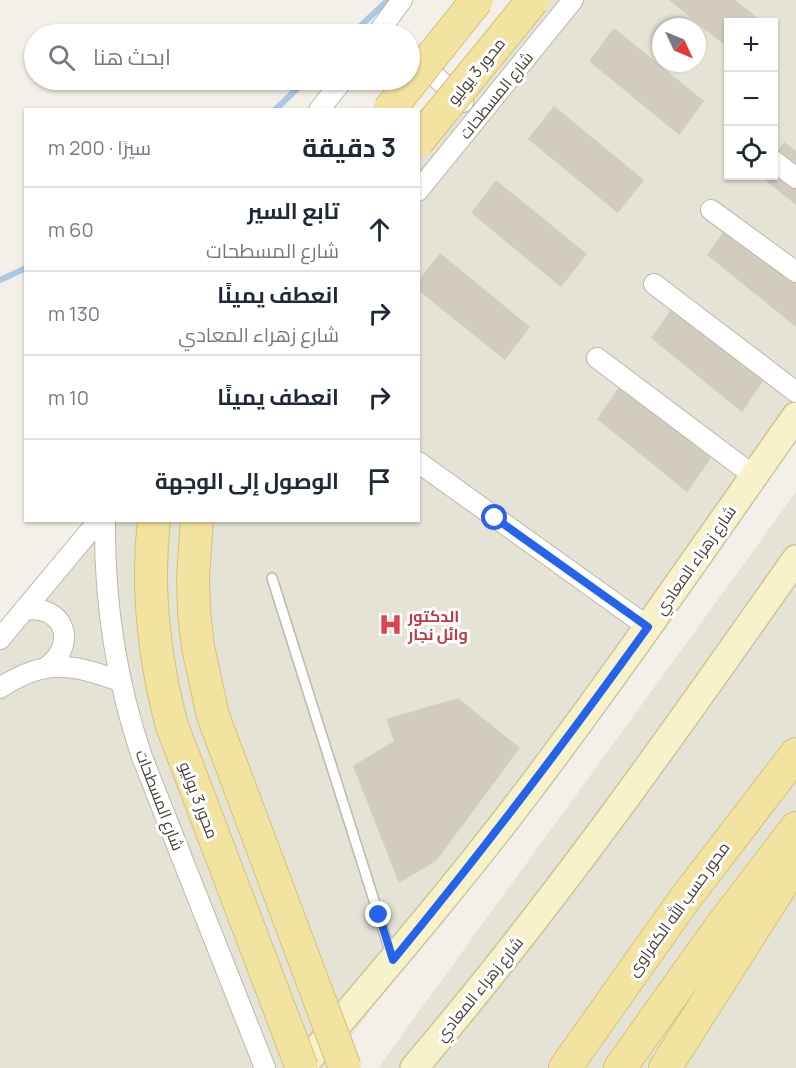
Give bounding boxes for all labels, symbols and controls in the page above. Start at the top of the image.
north arrow [652,18,706,72]
map controls [724,18,778,180]
button: + [724,18,778,72]
search box [24,24,420,90]
street label: محور 3 يوليو [442,33,510,109]
icon: search [45,41,78,74]
text: ابحث هنا [93,42,171,72]
street label: شارع المسطحات [454,47,539,144]
button: − [724,72,778,126]
button: locate [724,126,778,180]
text: 3 دقيقة [302,129,396,165]
text: سيرًا · 200 m [48,134,151,161]
text: تابع السير [247,196,339,226]
icon: ahead [363,213,396,246]
text: 60 m [48,216,94,243]
text: شارع المسطحات [206,237,339,264]
text: انعطف يمينًا [217,280,339,310]
icon: right [363,297,396,330]
text: 130 m [48,300,100,327]
text: شارع زهراء المعادي [178,321,339,348]
icon: right [363,381,396,414]
text: انعطف يمينًا [217,382,339,412]
text: 10 m [48,384,89,411]
icon: arrive [363,465,396,498]
text: الوصول إلى الوجهة [155,466,339,496]
street label: شارع زهراء المعادي [649,501,743,621]
route start [481,504,507,530]
place label: الدكتور وائل نجار [407,605,468,645]
hospital icon: الدكتور وائل نجار [377,612,403,638]
street label: شارع المسطحات [130,746,189,854]
street label: محور 3 يوليو [174,758,224,842]
street label: محور حسب الله الكفراوى [622,837,734,981]
route end [365,901,391,927]
street label: شارع زهراء المعادي [430,932,530,1048]

